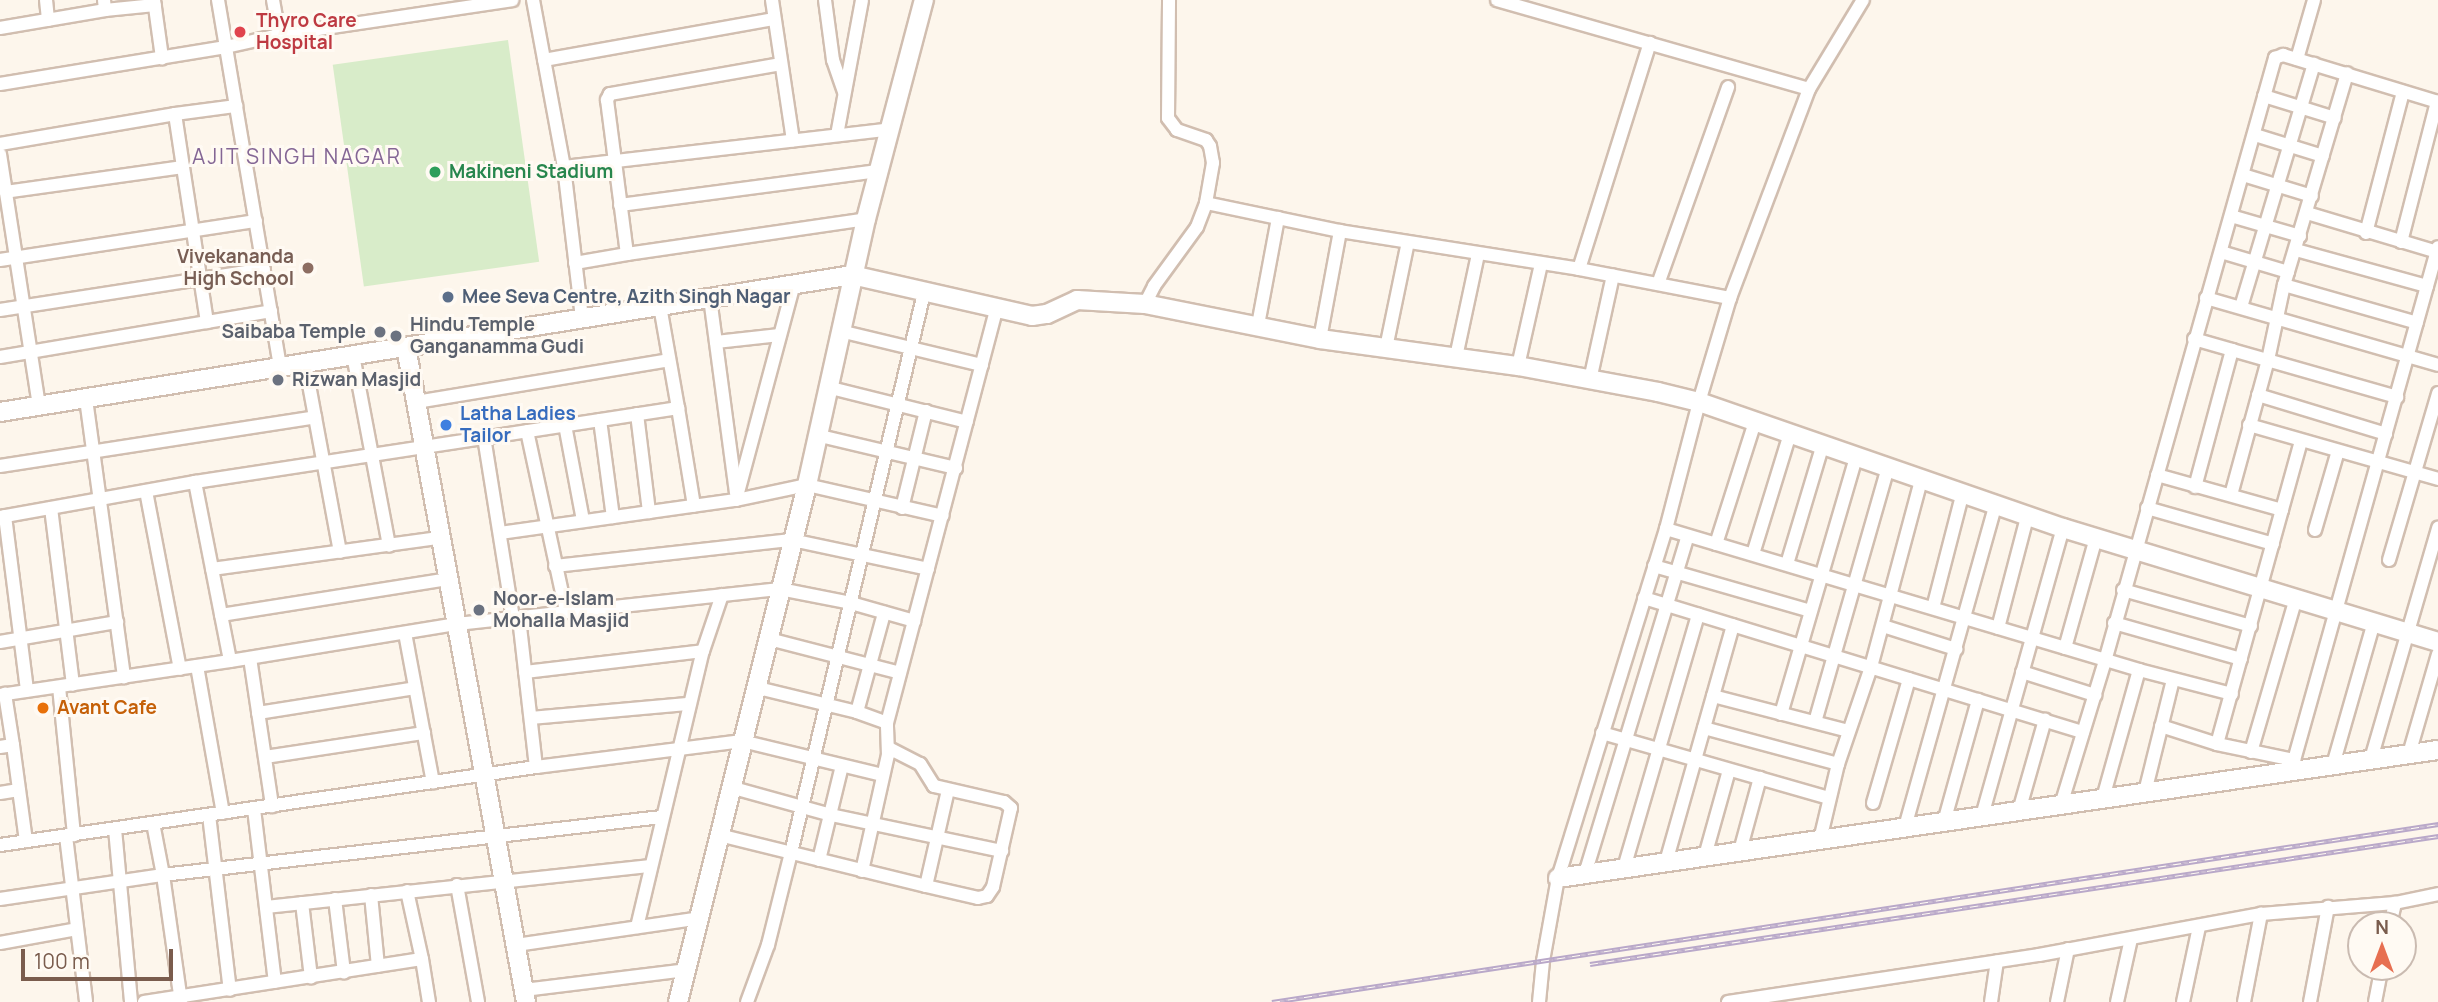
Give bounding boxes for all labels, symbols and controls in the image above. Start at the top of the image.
place label: Thyro Care Hospital [256,10,357,54]
marker: Thyro Care Hospital [230,22,250,42]
district label: AJIT SINGH NAGAR [194,143,400,169]
place label: Makineni Stadium [449,161,613,183]
marker: Makineni Stadium [427,164,443,180]
place label: Vivekananda High School [177,246,294,290]
marker: Vivekananda High School [300,260,316,276]
place label: Mee Seva Centre, Azith Singh Nagar [462,286,790,308]
marker: Mee Seva Centre, Azith Singh Nagar [440,289,456,305]
place label: Hindu Temple Ganganamma Gudi [410,314,584,358]
place label: Saibaba Temple [221,321,366,343]
marker: Saibaba Temple [372,324,388,340]
marker: Hindu Temple Ganganamma Gudi [388,328,404,344]
place label: Rizwan Masjid [292,369,421,391]
marker: Rizwan Masjid [270,372,286,388]
place label: Latha Ladies Tailor [460,403,576,447]
marker: Latha Ladies Tailor [438,417,454,433]
place label: Noor-e-Islam Mohalla Masjid [493,588,629,632]
marker: Noor-e-Islam Mohalla Masjid [471,602,487,618]
place label: Avant Cafe [57,697,157,719]
marker: Avant Cafe [35,700,51,716]
north arrow [2347,911,2417,981]
text: N [2375,914,2389,940]
scale bar [24,936,177,980]
text: 100 m [34,947,90,975]

